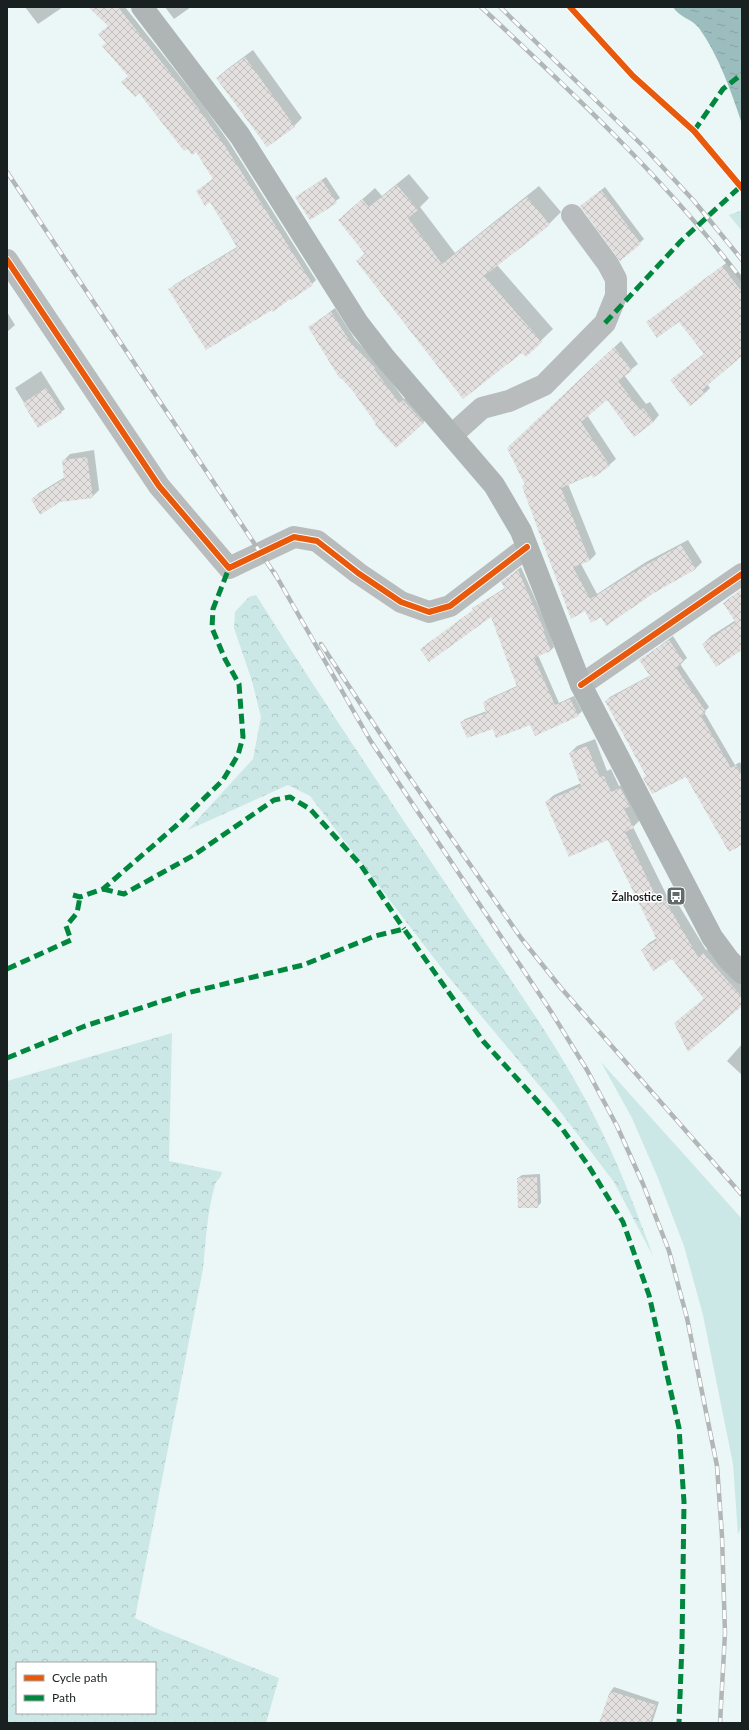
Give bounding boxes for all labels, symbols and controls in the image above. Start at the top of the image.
bus stop icon: Žalhostice [665,885,687,907]
place label: Žalhostice [612,890,662,903]
legend [16,1662,156,1714]
text: Cycle path [52,1670,107,1685]
text: Path [52,1690,76,1705]

